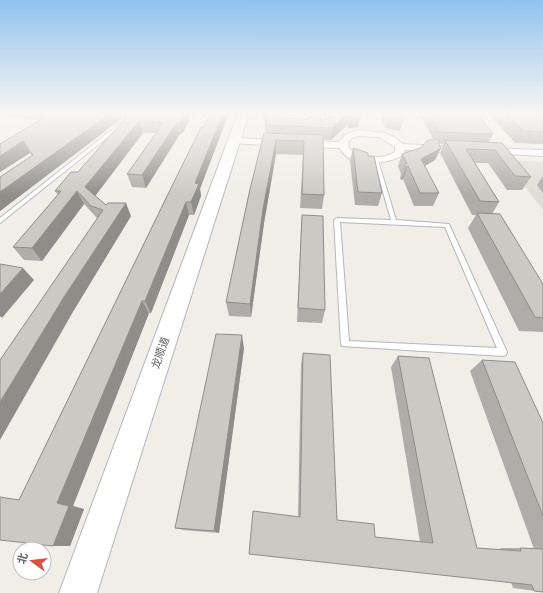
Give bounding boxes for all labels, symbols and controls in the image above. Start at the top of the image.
street label: 龙顺道 [149,335,173,371]
north arrow [12,541,52,581]
text: 北 [15,552,31,566]

